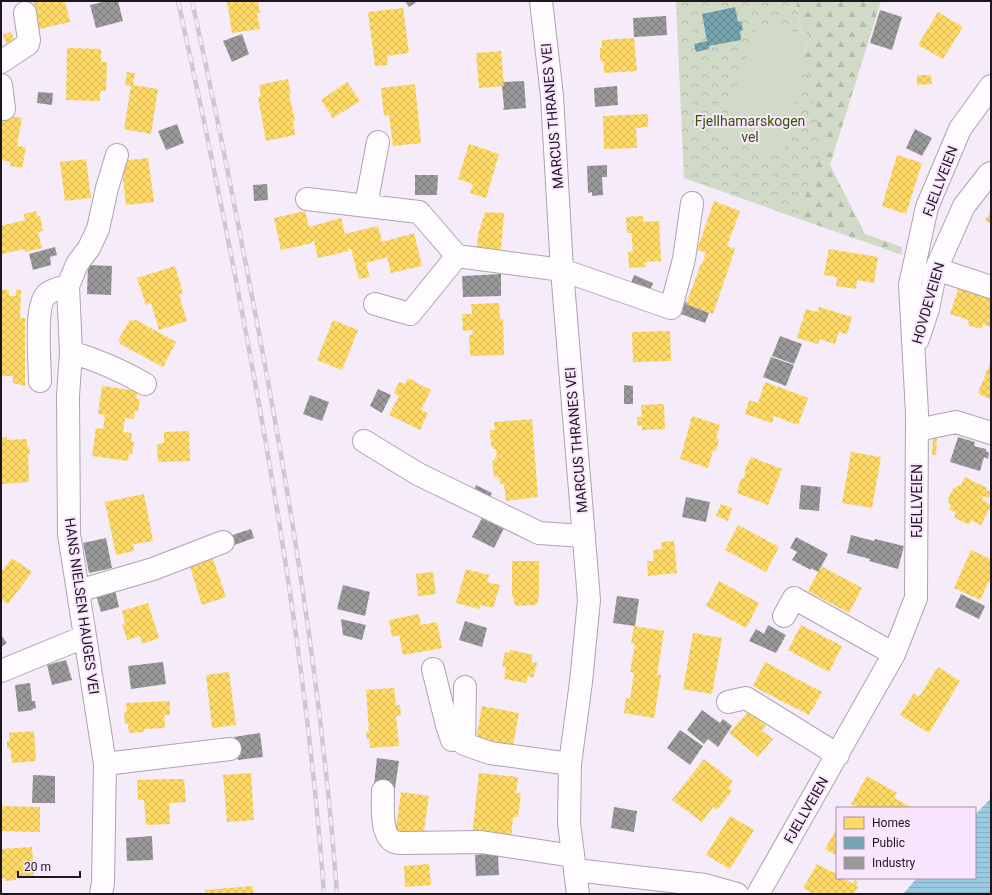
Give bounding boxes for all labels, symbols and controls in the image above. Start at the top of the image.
street label: MARCUS THRANES VEI [538,42,566,190]
park label: Fjellhamarskogen vel [695,113,805,145]
street label: FJELLVEIEN [919,144,961,218]
street label: HOVDEVEIEN [909,260,947,346]
street label: MARCUS THRANES VEI [562,366,590,514]
street label: FJELLVEIEN [909,464,925,538]
street label: HANS NIELSEN HAUGES VEI [62,517,102,695]
street label: FJELLVEIEN [781,774,831,846]
legend [836,807,976,879]
text: Homes [872,816,910,830]
text: Public [872,836,905,850]
scale bar [18,853,80,879]
text: Industry [872,856,916,870]
text: 20 m [24,860,51,874]

